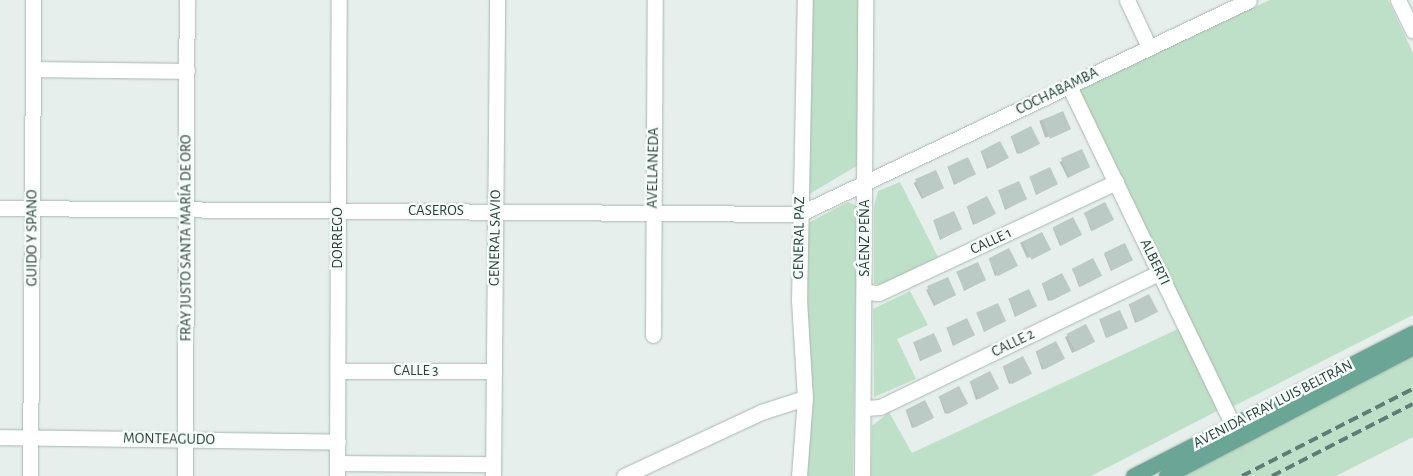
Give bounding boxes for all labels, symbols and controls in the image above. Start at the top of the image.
street label: COCHABAMBA [1013,63,1101,119]
street label: AVELLANEDA [643,127,663,209]
street label: FRAY JUSTO SANTA MARÍA DE ORO [177,135,195,341]
street label: GUIDO Y SPANO [23,190,41,286]
street label: GENERAL SAVIO [485,190,505,286]
street label: GENERAL PAZ [789,196,809,280]
street label: SÁENZ PEÑA [856,199,874,277]
street label: CASEROS [408,202,464,220]
street label: DORREGO [329,207,347,269]
street label: CALLE 1 [967,224,1015,258]
street label: ALBERTI [1136,236,1174,288]
street label: CALLE 2 [989,325,1037,361]
street label: AVENIDA FRAY LUIS BELTRÁN [1190,356,1356,452]
street label: CALLE 3 [394,362,438,380]
street label: MONTEAGUDO [123,429,215,449]

